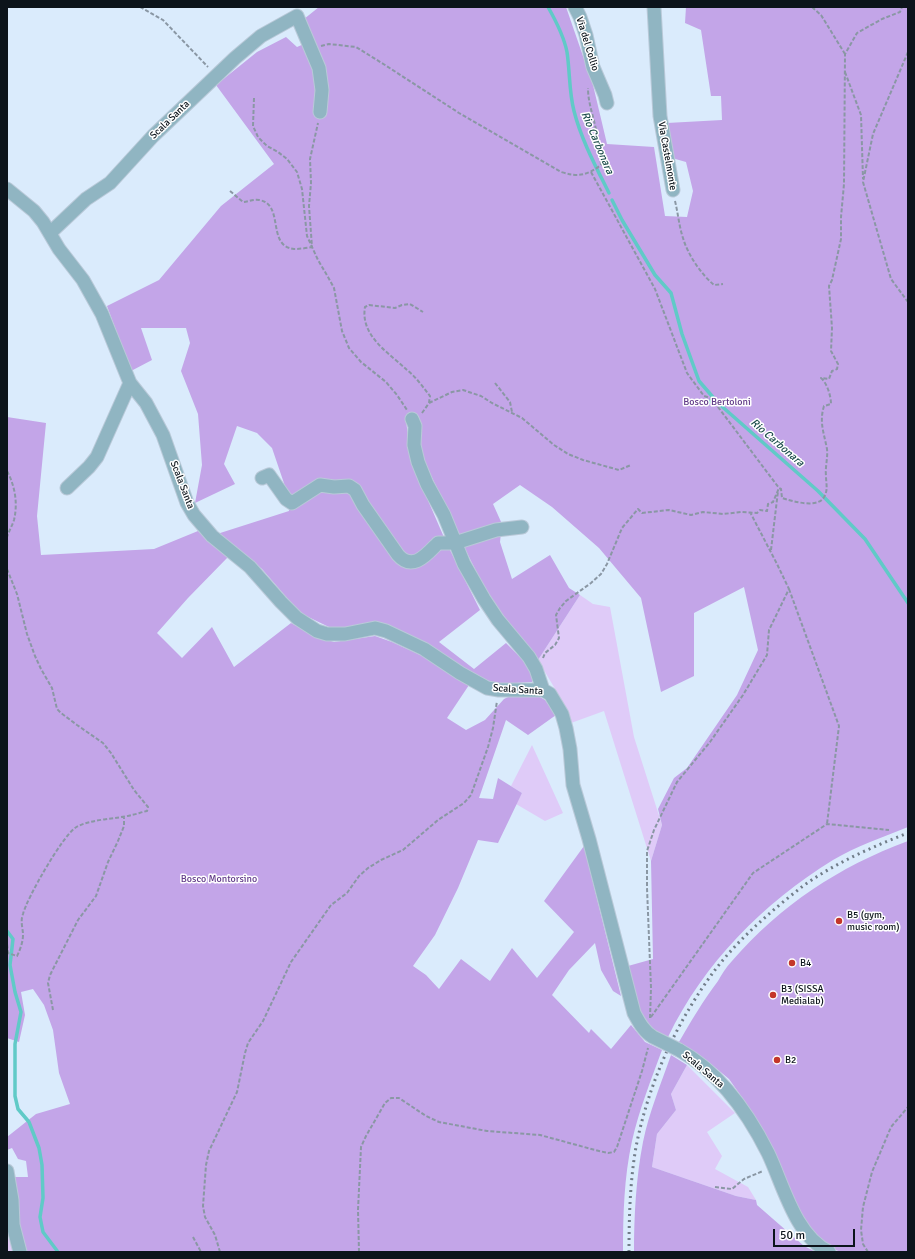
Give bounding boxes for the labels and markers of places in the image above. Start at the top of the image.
place label: B5 (gym, music room) [847,909,900,932]
marker: B5 (gym, music room) [834,916,844,926]
place label: B4 [800,957,811,969]
marker: B4 [787,958,797,968]
place label: B3 (SISSA Medialab) [781,983,824,1006]
marker: B3 (SISSA Medialab) [768,990,778,1000]
place label: B2 [785,1054,796,1066]
marker: B2 [772,1055,782,1065]

